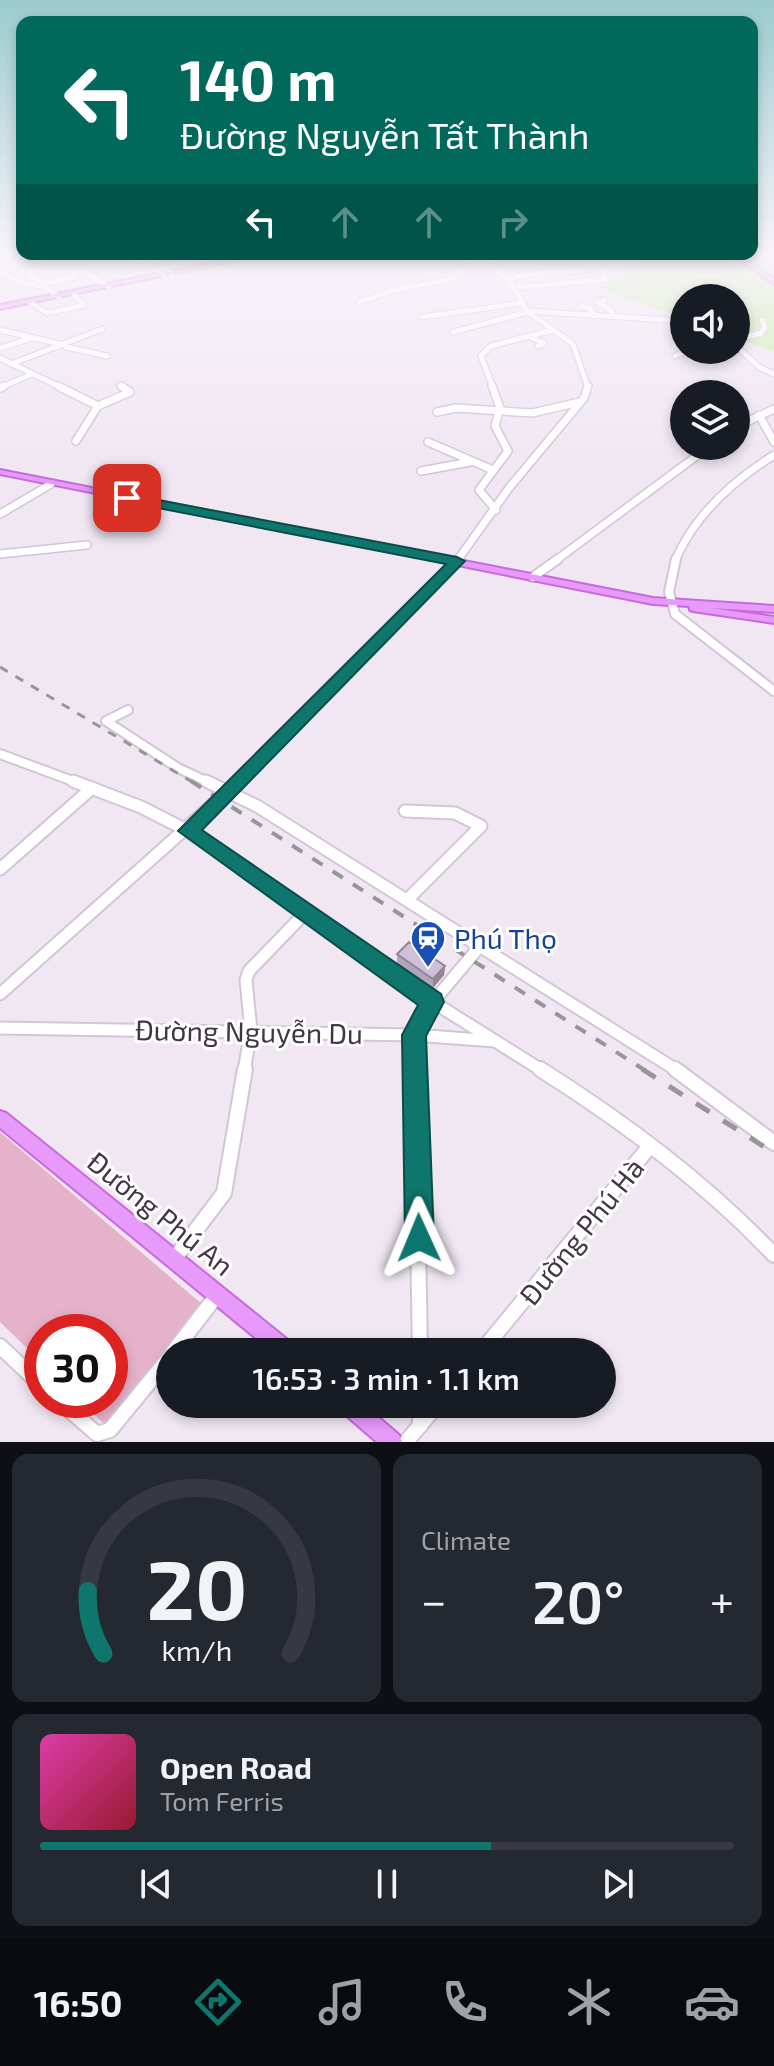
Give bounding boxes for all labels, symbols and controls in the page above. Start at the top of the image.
text: 140 m [180,45,337,112]
icon: left [48,48,152,152]
text: Đường Nguyễn Tất Thành [180,113,589,156]
icon: left [239,200,283,244]
icon: ahead [323,200,367,244]
icon: ahead [407,200,451,244]
icon: right [491,200,535,244]
map controls [670,284,750,460]
button: sound [670,284,750,364]
button: layers [670,380,750,460]
pin [93,464,161,532]
icon: arrive [105,476,149,520]
station icon: Phú Thọ [409,919,447,969]
place label: Phú Thọ [454,921,557,955]
street label: Đường Nguyễn Du [135,1012,363,1050]
street label: Đường Phú An [81,1144,241,1282]
street label: Đường Phú Hà [512,1151,650,1311]
position arrow [377,1196,461,1280]
speed limit sign: 30 [24,1314,128,1418]
text: 16:53 · 3 min · 1.1 km [252,1360,520,1396]
text: Climate [421,1524,511,1555]
text: 20 [146,1537,247,1637]
text: 20° [532,1564,625,1636]
text: − [421,1573,447,1626]
text: + [710,1573,734,1626]
text: km/h [161,1632,232,1667]
text: Open Road [160,1749,312,1785]
text: Tom Ferris [160,1785,284,1816]
icon: previous [134,1862,178,1906]
icon: pause [365,1862,409,1906]
icon: next [596,1862,640,1906]
icon: directions [190,1974,246,2030]
icon: music [314,1974,370,2030]
icon: phone [437,1974,493,2030]
icon: climate [561,1974,617,2030]
icon: car [684,1974,740,2030]
text: 16:50 [34,1981,122,2024]

